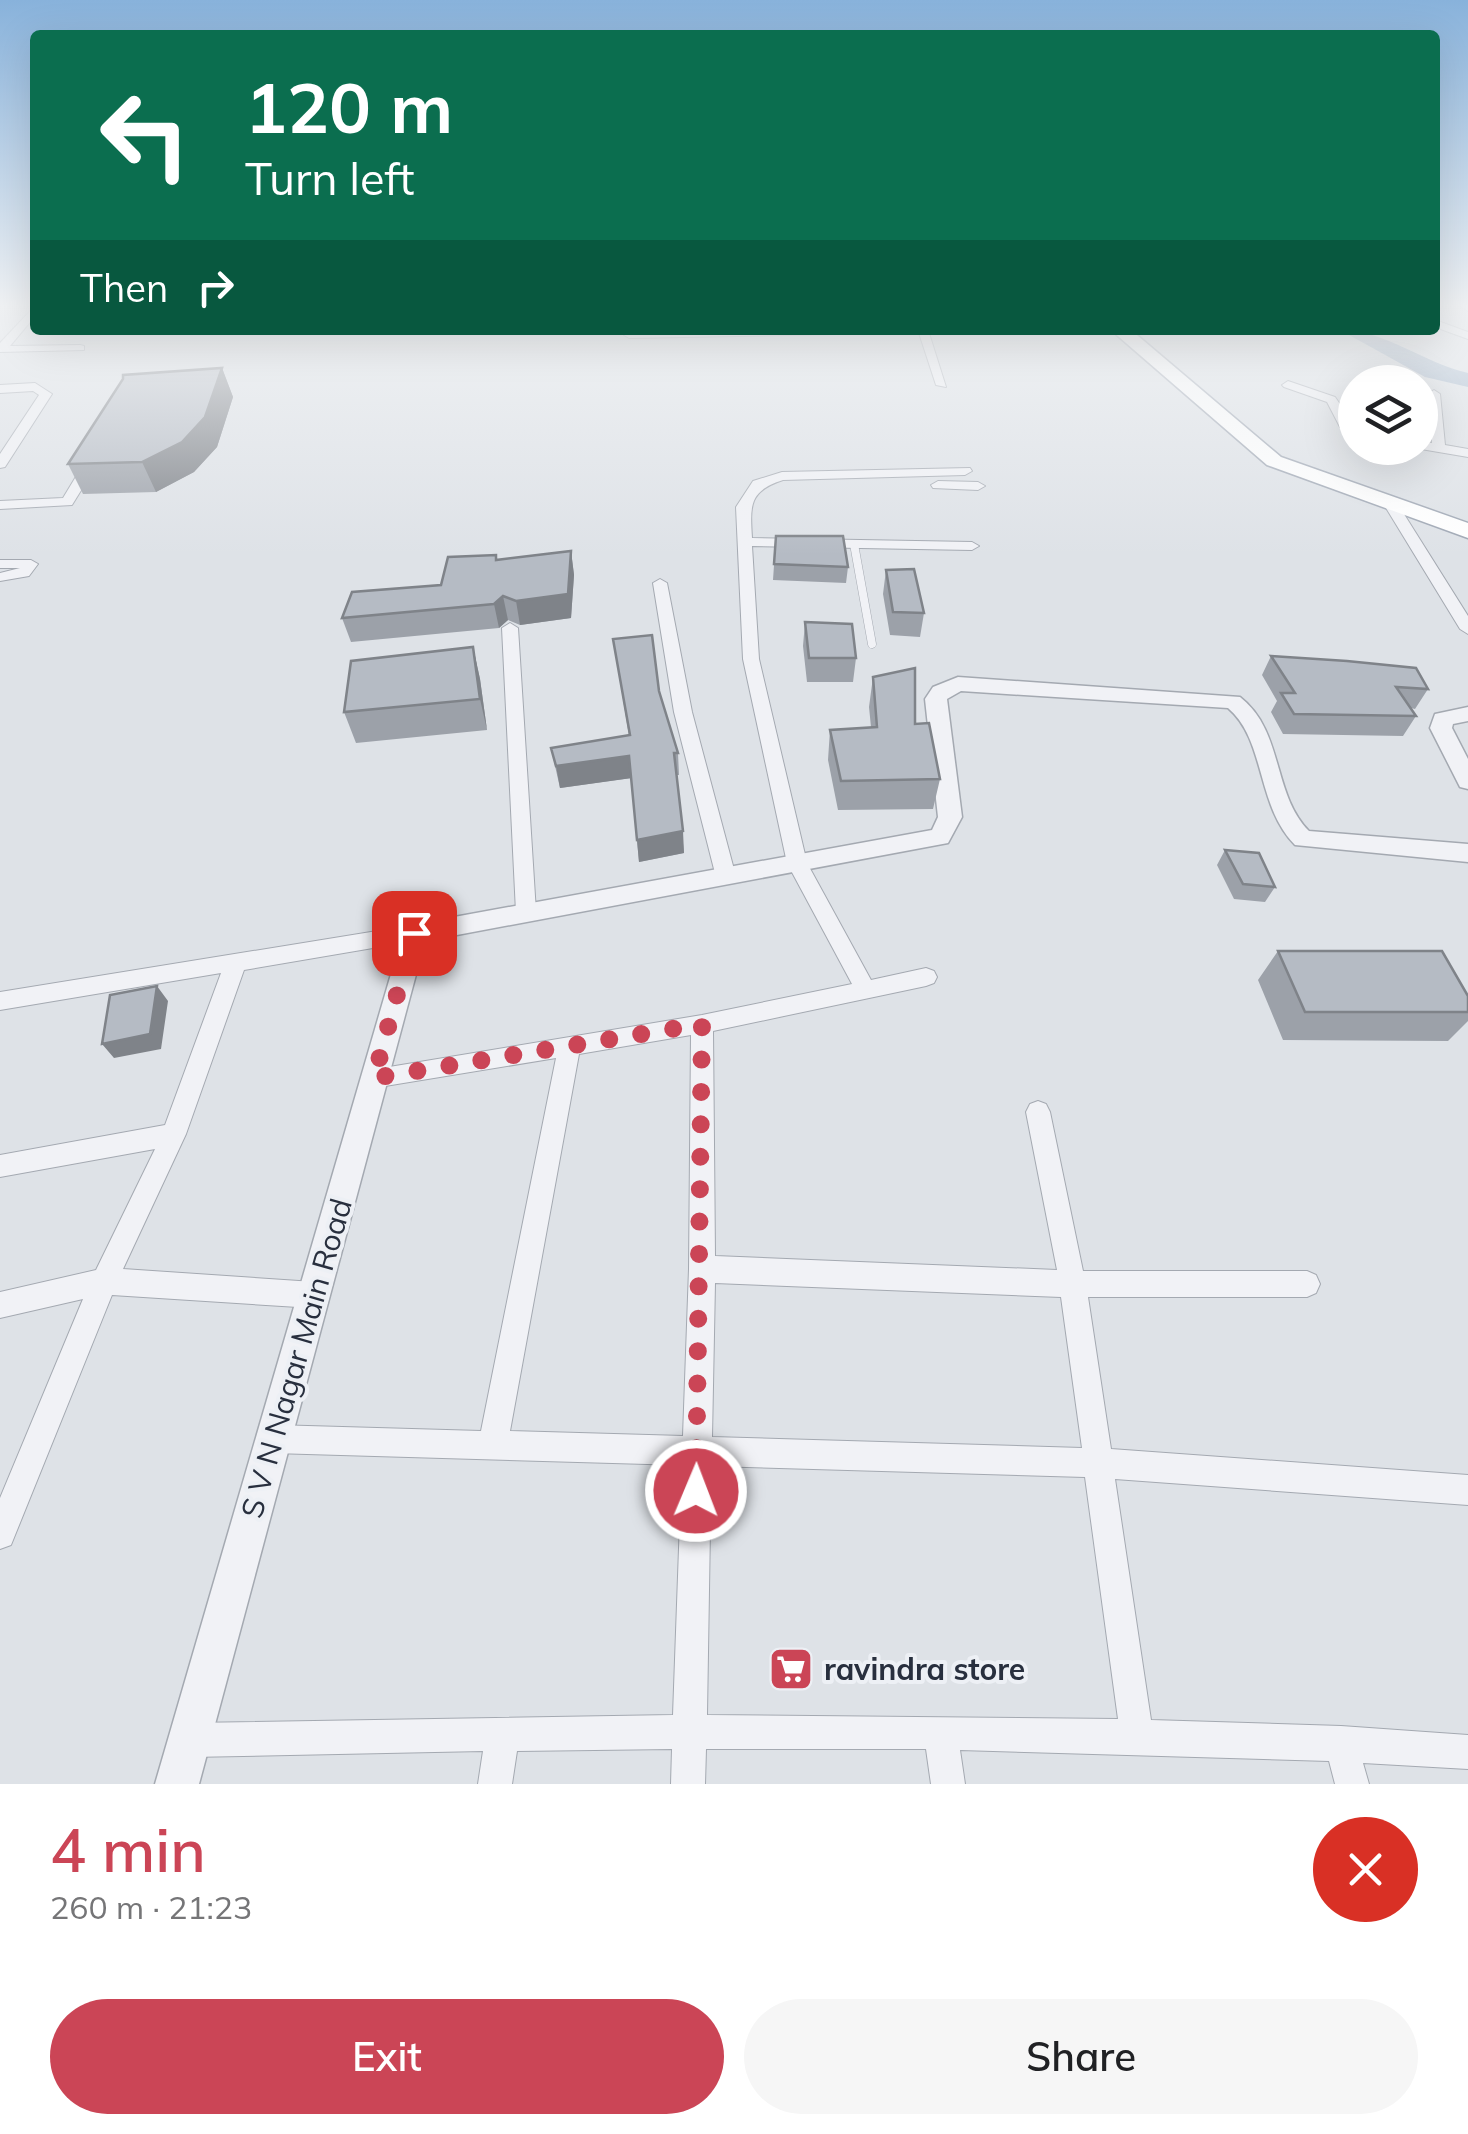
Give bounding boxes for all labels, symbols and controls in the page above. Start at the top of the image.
text: 120 m [245,63,453,151]
icon: left [80,70,210,200]
text: Turn left [245,150,414,206]
icon: right [188,260,243,315]
text: Then [80,264,168,312]
map controls [1338,365,1438,465]
button: layers [1338,365,1438,465]
pin [372,891,457,976]
icon: arrive [387,906,442,961]
street label: S V N Nagar Main Road [232,1194,360,1522]
position arrow [644,1439,748,1543]
supermarket icon: ravindra store [768,1646,814,1692]
place label: ravindra store [824,1650,1025,1688]
text: 4 min [50,1812,206,1887]
button: close [1313,1817,1418,1922]
text: 260 m · 21:23 [50,1887,252,1927]
button: Exit [50,1999,724,2114]
button: Share [744,1999,1418,2114]

